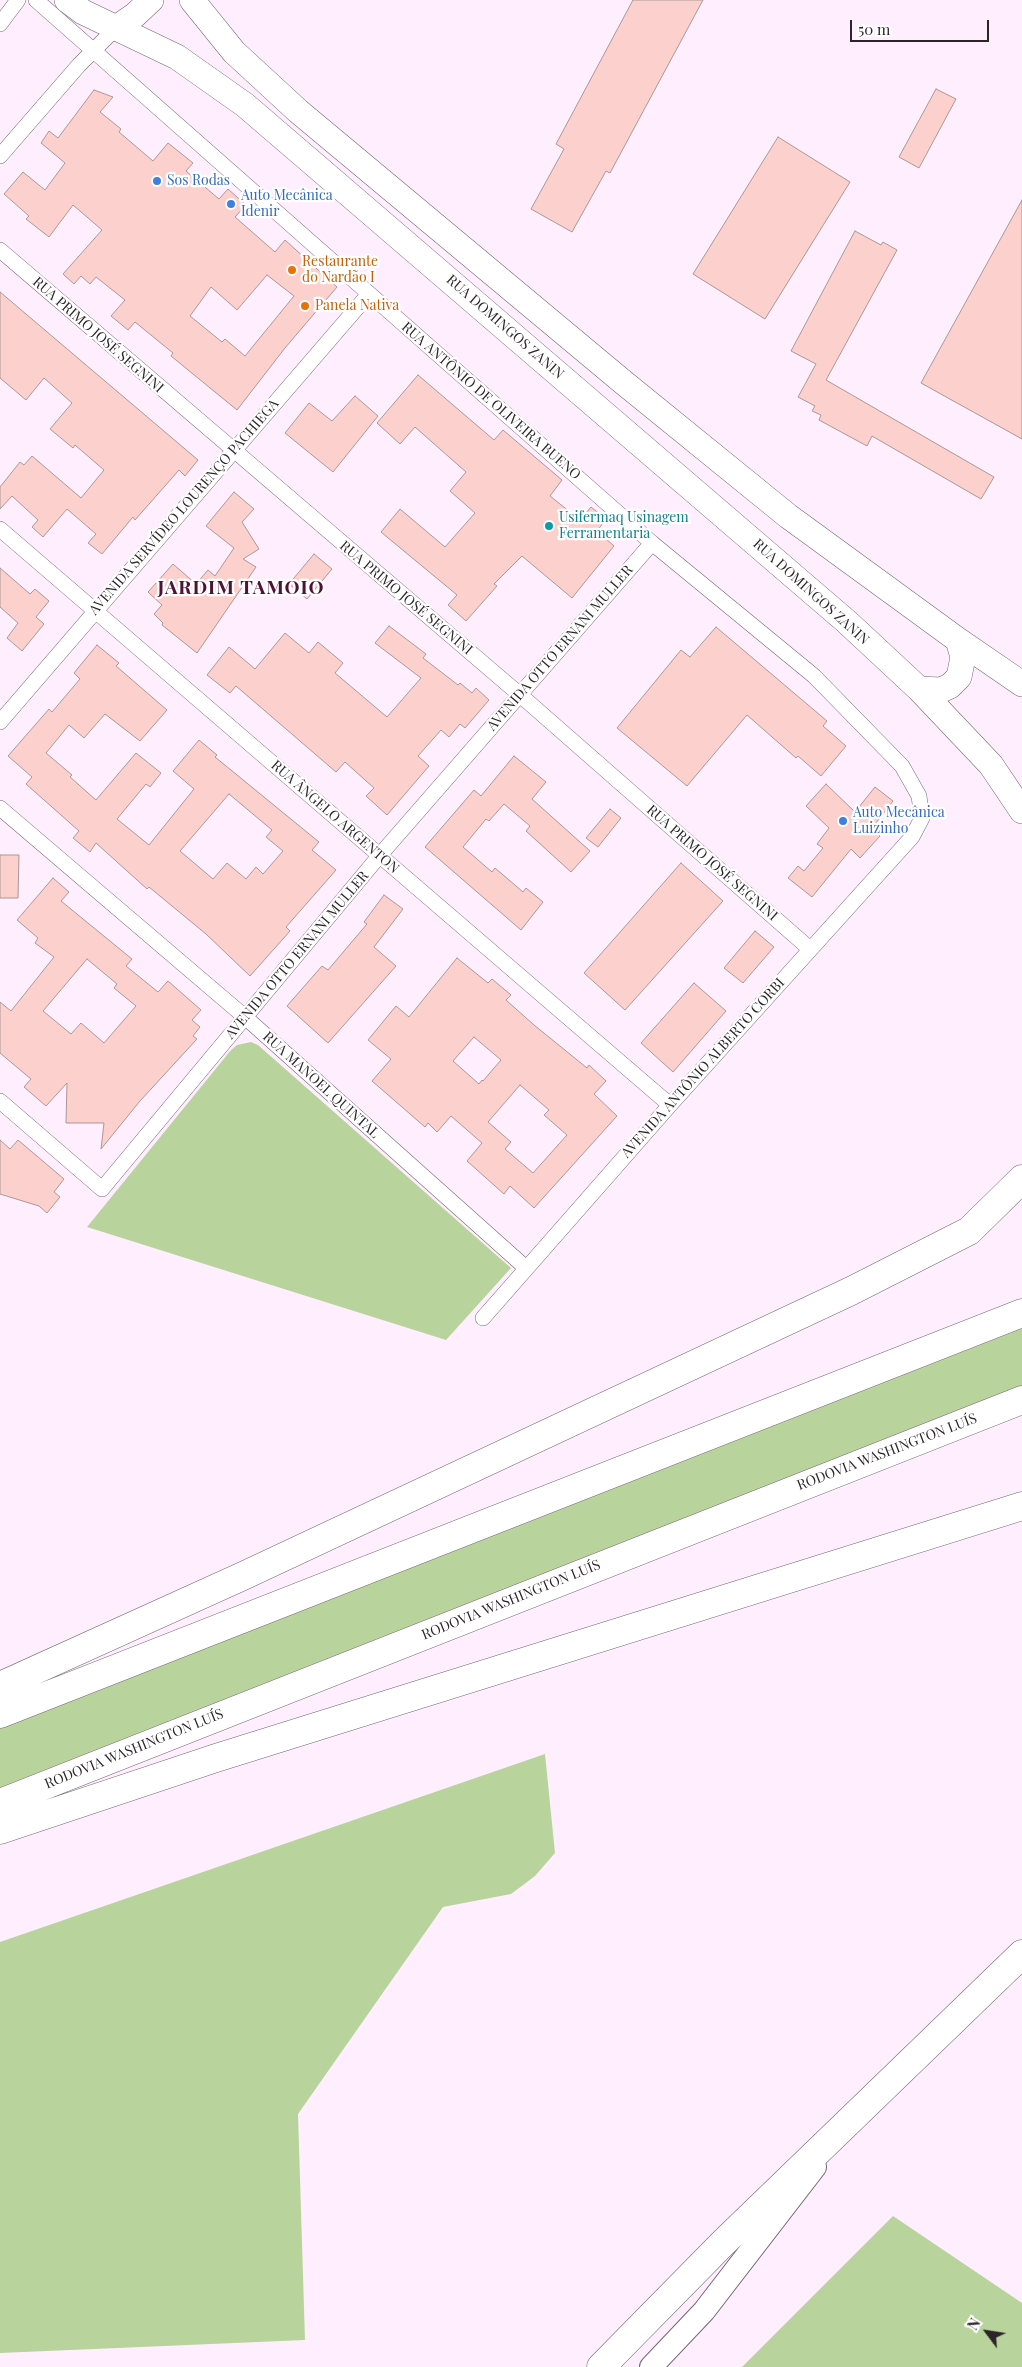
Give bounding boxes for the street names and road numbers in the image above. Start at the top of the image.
street label: RUA DOMINGOS ZANIN [443,271,567,383]
street label: RUA PRIMO JOSÉ SEGNINI [29,274,167,396]
street label: RUA ANTÔNIO DE OLIVEIRA BUENO [398,319,584,483]
street label: AVENIDA SERVÍDEO LOURENÇO PACHIEGA [86,396,282,618]
street label: RUA DOMINGOS ZANIN [750,536,872,648]
street label: RUA PRIMO JOSÉ SEGNINI [336,538,476,658]
street label: AVENIDA OTTO ERNANI MULLER [484,562,636,734]
street label: RUA ÂNGELO ARGENTON [268,757,402,877]
street label: RUA PRIMO JOSÉ SEGNINI [643,802,781,924]
street label: AVENIDA OTTO ERNANI MULLER [222,868,372,1042]
street label: AVENIDA ANTÔNIO ALBERTO CORBI [618,975,788,1161]
street label: RUA MANOEL QUINTAL [259,1028,383,1142]
street label: RODOVIA WASHINGTON LUÍS [795,1410,979,1494]
street label: RODOVIA WASHINGTON LUÍS [419,1556,603,1644]
street label: RODOVIA WASHINGTON LUÍS [42,1705,226,1793]

